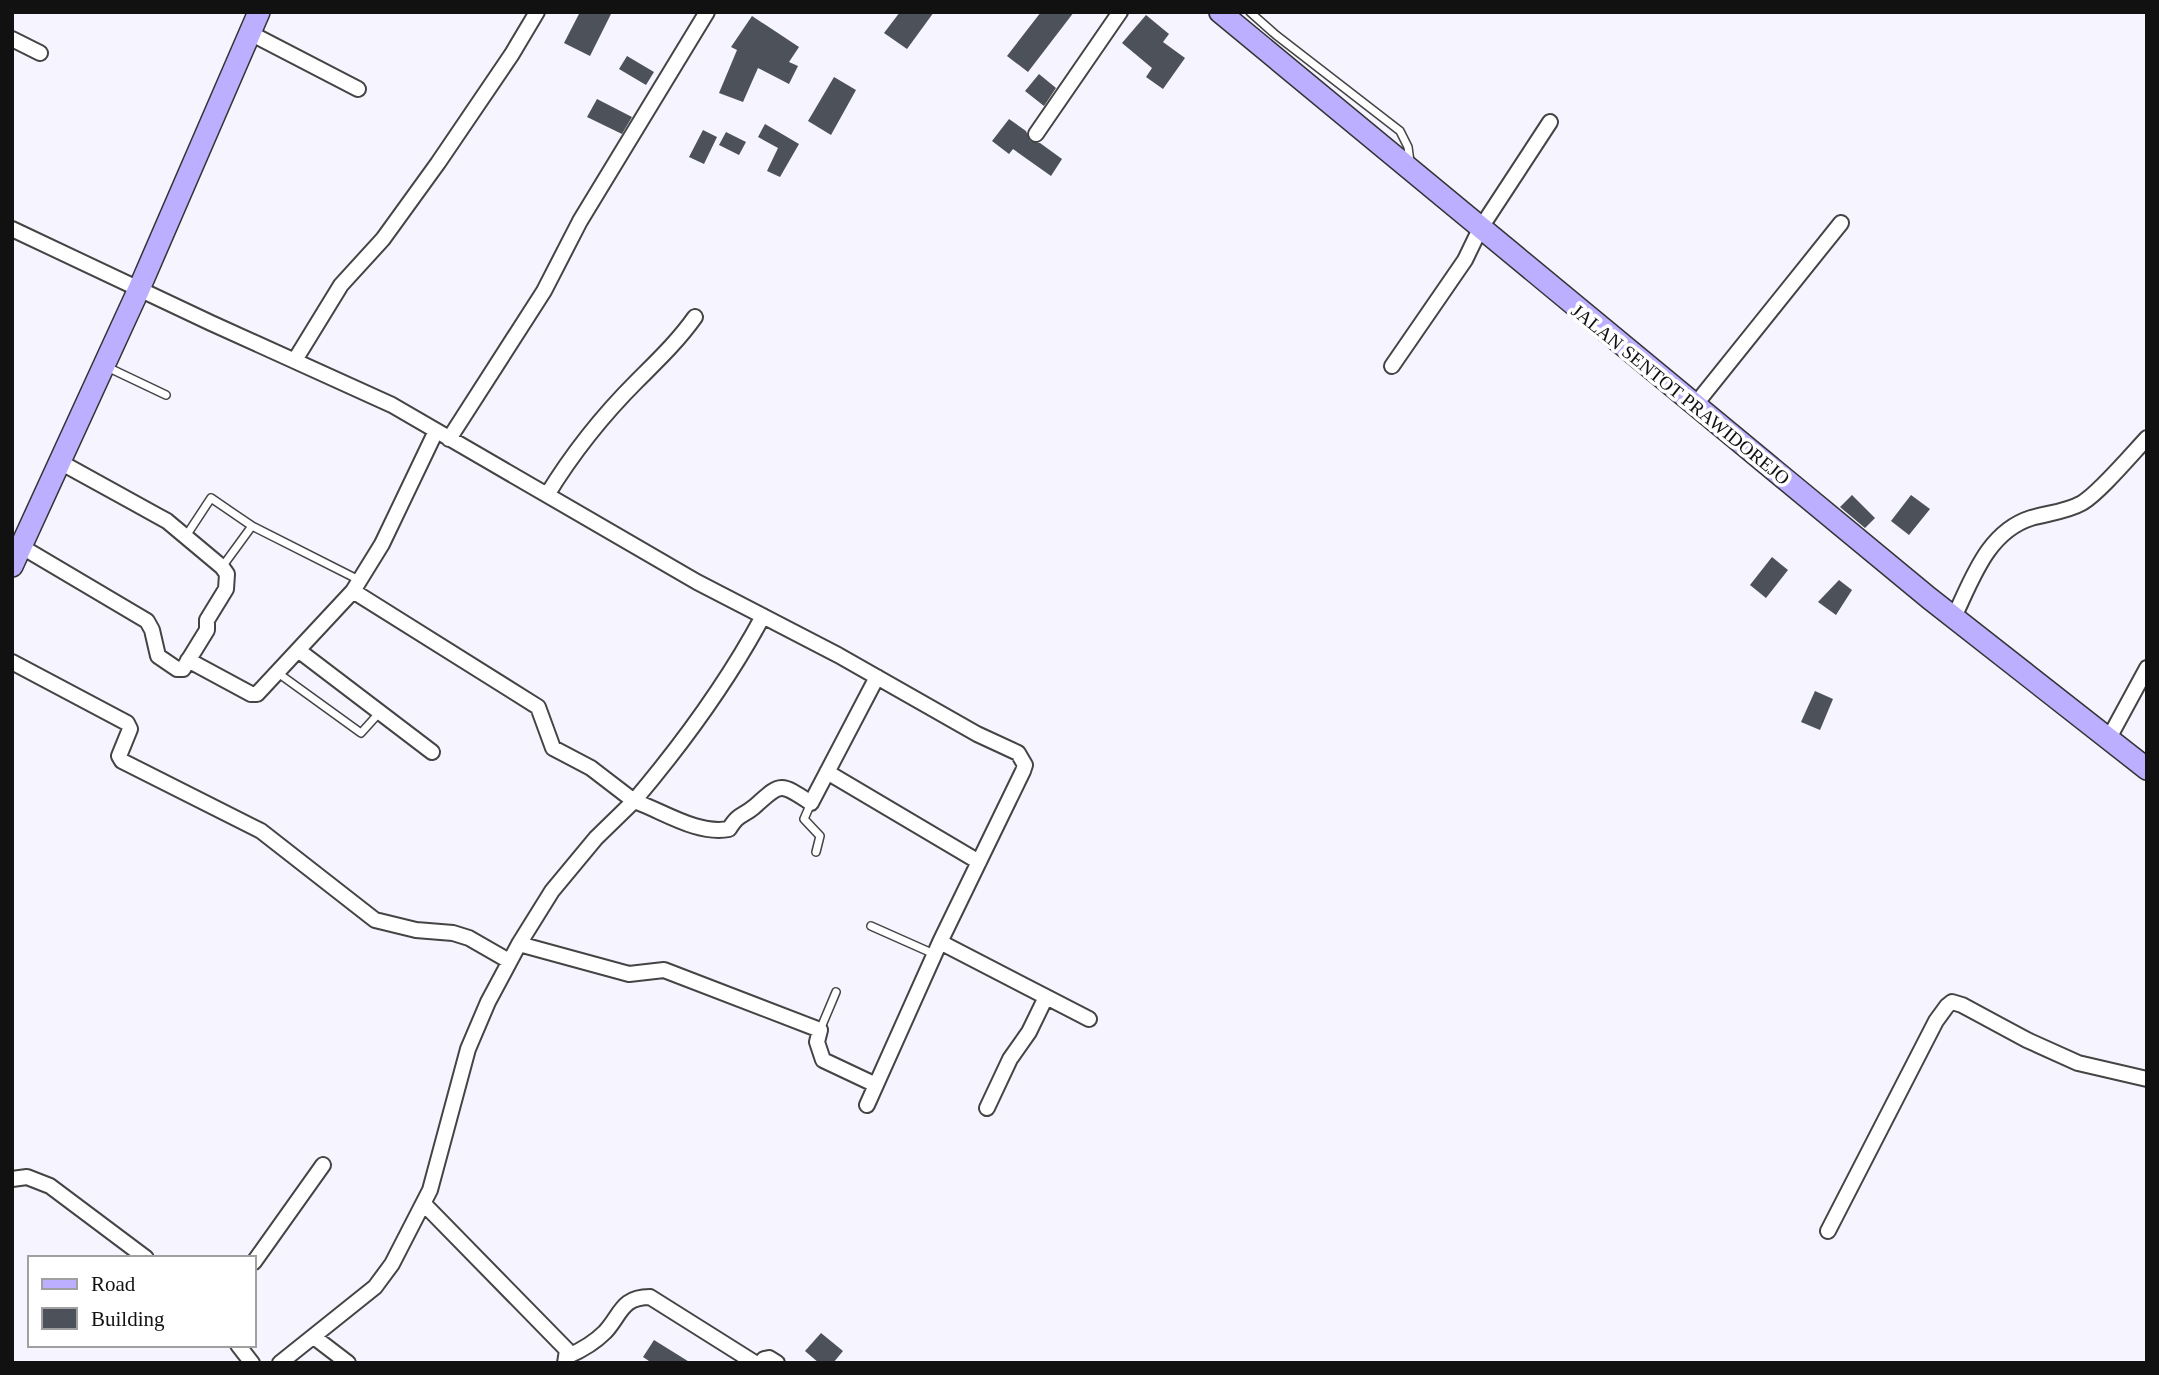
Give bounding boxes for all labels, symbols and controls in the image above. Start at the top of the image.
street label: JALAN SENTOT PRAWIDOREJO [1567,300,1794,489]
legend [28,1256,256,1347]
text: Road [91,1272,136,1296]
text: Building [91,1307,165,1331]

